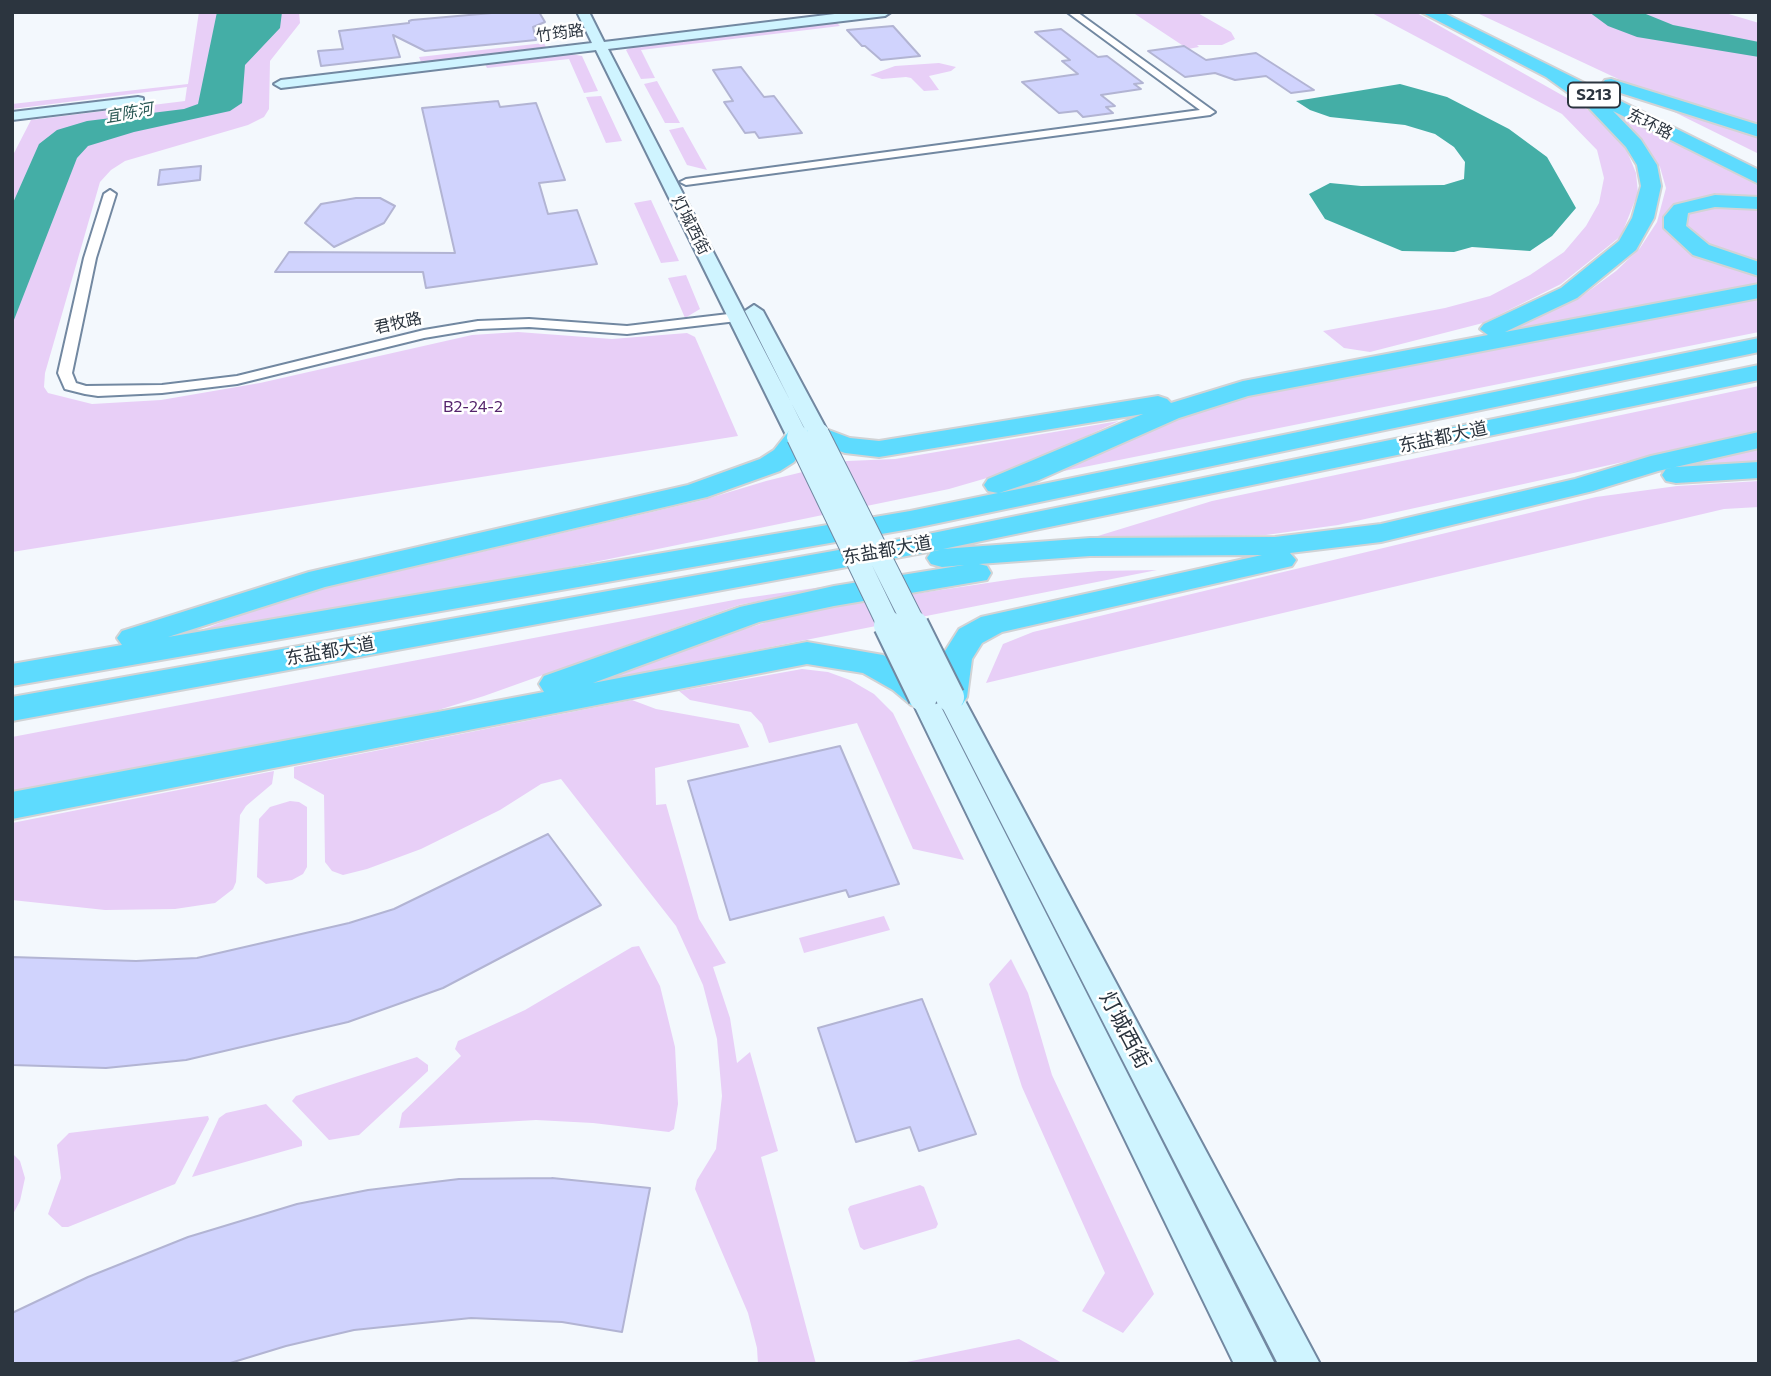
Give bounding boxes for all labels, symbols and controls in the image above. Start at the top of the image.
street label: 竹筠路 [535,21,585,45]
road number: S213 [1568,82,1620,108]
water label: 宜陈河 [104,99,154,127]
street label: 东环路 [1624,105,1676,143]
street label: 灯城西街 [668,192,714,258]
street label: 君牧路 [372,308,424,338]
park label: B2-24-2 [443,397,503,417]
street label: 东盐都大道 [1397,417,1489,457]
street label: 东盐都大道 [841,532,933,568]
street label: 东盐都大道 [284,633,376,669]
street label: 灯城西街 [1094,987,1156,1073]

